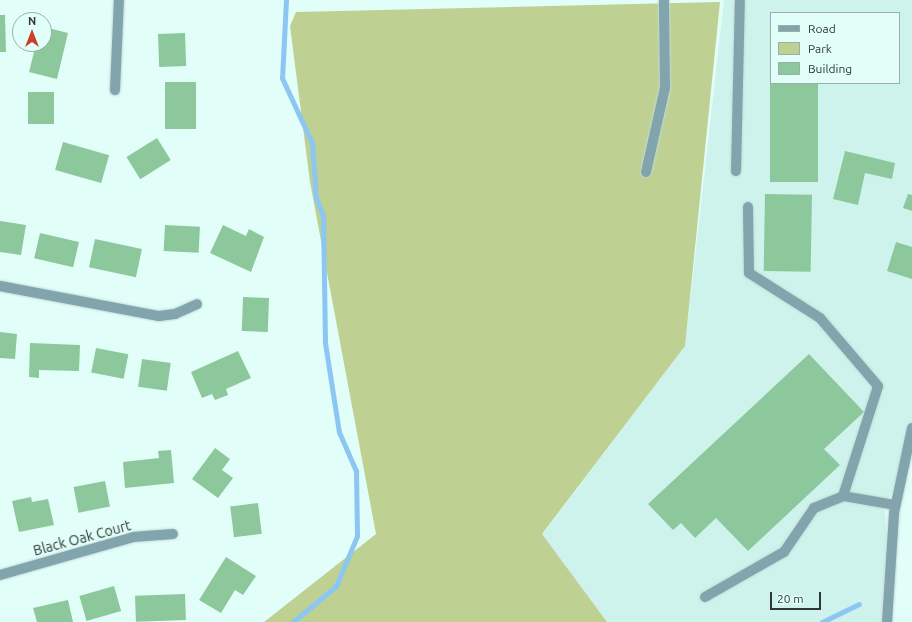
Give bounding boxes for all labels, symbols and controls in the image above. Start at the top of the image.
north arrow [12,12,52,52]
legend [770,12,900,84]
text: N [28,15,36,27]
text: Road [808,22,836,35]
text: Park [808,42,832,55]
text: Building [808,62,852,75]
street label: Black Oak Court [31,517,133,559]
scale bar [772,584,823,610]
text: 20 m [777,592,804,605]

